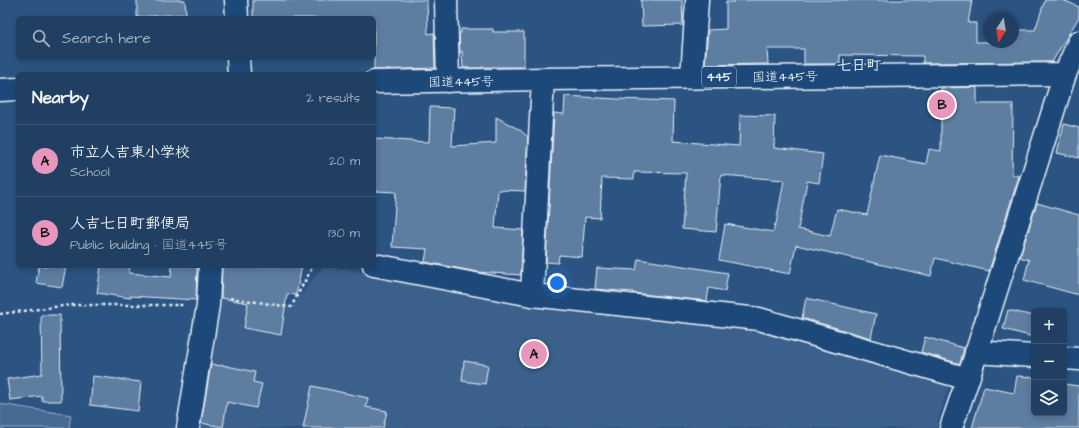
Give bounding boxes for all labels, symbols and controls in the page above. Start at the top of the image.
north arrow [983,12,1019,48]
search box [16,16,376,60]
icon: search [30,27,52,49]
text: Search here [62,28,151,49]
district label: 七日町 [836,55,882,76]
road number: 445 [702,67,736,87]
street label: 国道445号 [752,67,818,87]
street label: 国道445号 [428,72,494,92]
text: Nearby [32,86,89,110]
text: 2 results [306,89,360,107]
pin: B [929,90,955,120]
text: 市立人吉東小学校 [70,142,190,163]
text: A [41,152,49,170]
text: 20 m [329,152,360,170]
text: School [70,163,110,181]
text: 人吉七日町郵便局 [70,213,190,234]
text: B [40,224,50,242]
text: 130 m [328,224,360,242]
text: Public building · 国道445号 [70,236,228,254]
your location [547,273,567,293]
map controls [1031,308,1067,416]
button: + [1031,308,1067,344]
pin: A [521,339,547,369]
button: − [1031,344,1067,380]
button: layers [1031,380,1067,416]

